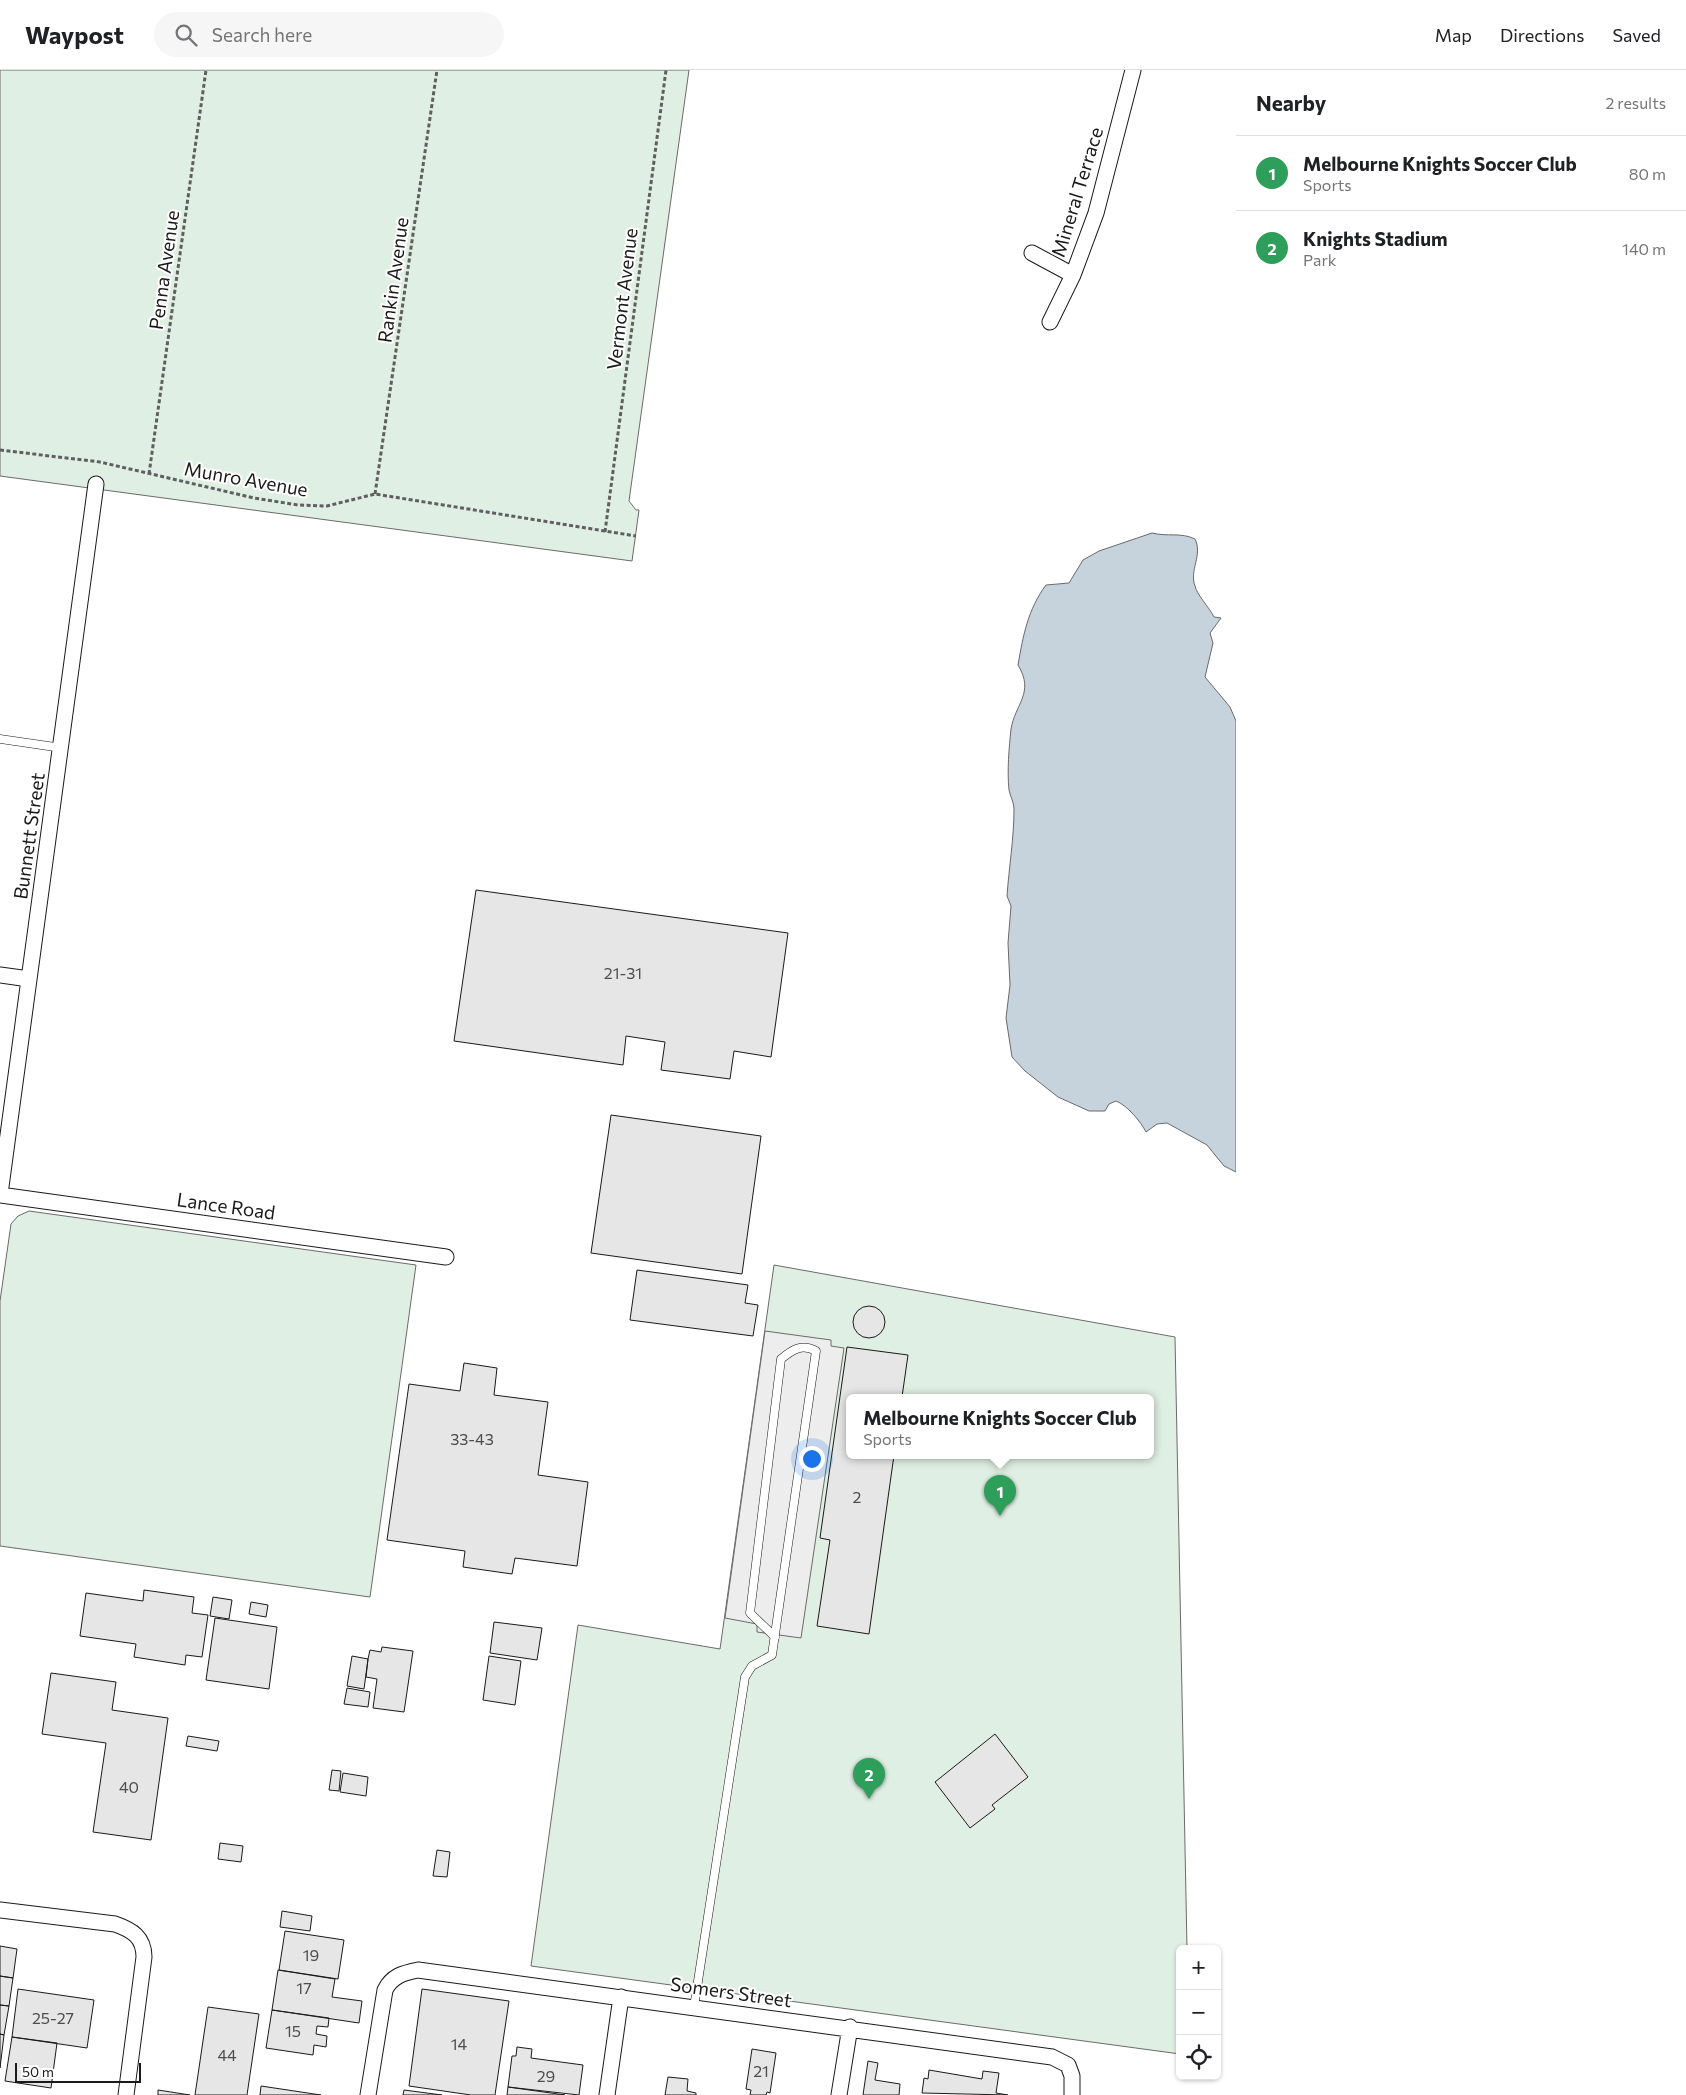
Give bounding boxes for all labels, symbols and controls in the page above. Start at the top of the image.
search box [154,12,504,57]
text: Waypost [25,20,124,49]
icon: search [172,21,200,49]
text: Search here [212,23,312,46]
text: Map [1435,24,1472,46]
text: Directions [1500,24,1584,46]
text: Saved [1612,24,1661,46]
text: Nearby [1256,90,1326,115]
text: 2 results [1605,93,1666,112]
street label: Mineral Terrace [1046,124,1107,260]
text: Melbourne Knights Soccer Club [1303,152,1577,175]
text: 1 [1268,164,1276,183]
text: 80 m [1629,164,1666,183]
text: Sports [1303,175,1352,194]
street label: Penna Avenue [144,209,183,331]
street label: Rankin Avenue [372,216,413,344]
street label: Vermont Avenue [601,227,642,371]
text: Knights Stadium [1303,227,1448,250]
text: 2 [1267,239,1277,258]
text: 140 m [1622,239,1666,258]
text: Park [1303,250,1336,269]
street label: Munro Avenue [182,456,310,501]
street label: Bunnett Street [8,771,49,901]
house number: 21-31 [604,963,642,982]
street label: Lance Road [175,1187,277,1224]
popup [846,1394,1154,1459]
text: Melbourne Knights Soccer Club [863,1406,1137,1429]
house number: 33-43 [450,1429,494,1448]
text: Sports [863,1429,912,1448]
your location [799,1446,825,1472]
pin: 1 [984,1475,1016,1516]
house number: 2 [853,1487,862,1506]
pin: 2 [853,1758,885,1799]
house number: 40 [119,1777,139,1796]
house number: 19 [303,1945,319,1964]
map controls [1176,1945,1221,2080]
button: + [1176,1945,1221,1990]
street label: Somers Street [669,1972,793,2011]
house number: 17 [296,1978,312,1997]
button: − [1176,1990,1221,2035]
house number: 25-27 [32,2008,74,2027]
house number: 15 [285,2021,301,2040]
house number: 14 [451,2034,468,2053]
button: locate [1176,2035,1221,2080]
house number: 44 [217,2045,237,2064]
scale bar [15,2060,141,2083]
house number: 21 [753,2061,769,2080]
text: 50 m [22,2063,54,2080]
house number: 29 [537,2066,555,2085]

